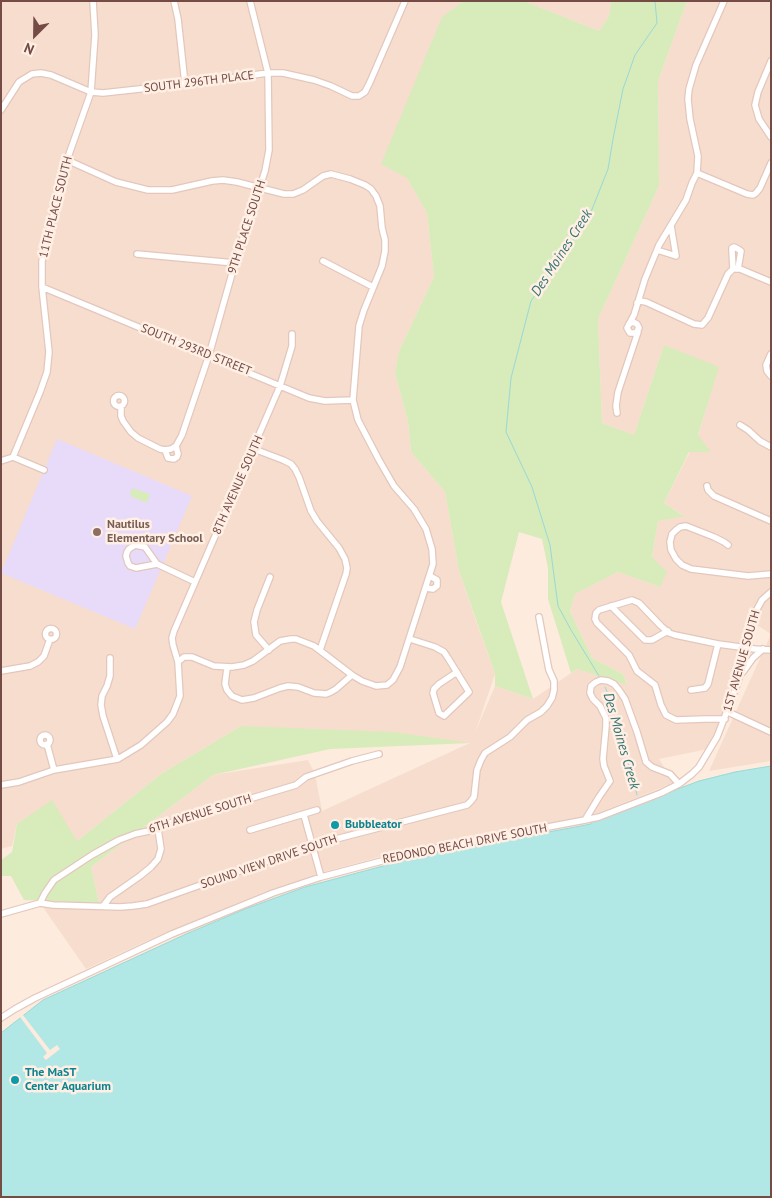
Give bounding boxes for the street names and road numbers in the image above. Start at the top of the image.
street label: SOUTH 296TH PLACE [143,68,255,96]
street label: 11TH PLACE SOUTH [36,155,76,259]
street label: 9TH PLACE SOUTH [225,178,269,276]
street label: SOUTH 293RD STREET [139,321,253,379]
street label: 8TH AVENUE SOUTH [210,433,266,537]
street label: 1ST AVENUE SOUTH [721,608,763,714]
street label: 6TH AVENUE SOUTH [147,791,253,837]
street label: REDONDO BEACH DRIVE SOUTH [382,821,548,867]
street label: SOUND VIEW DRIVE SOUTH [199,832,339,892]

